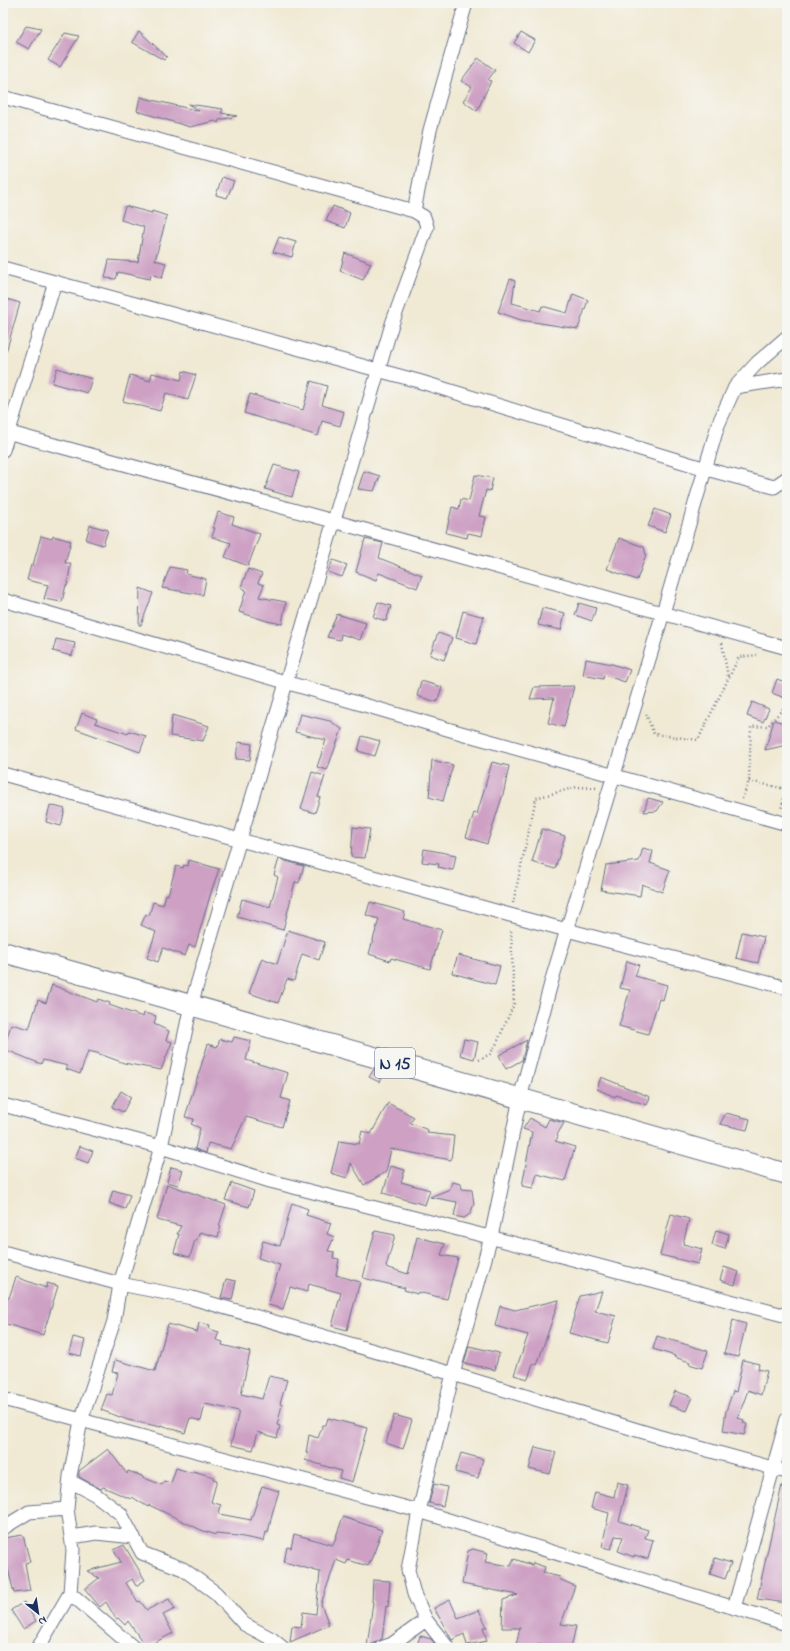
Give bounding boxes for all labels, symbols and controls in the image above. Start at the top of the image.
road number: N 15 [375,1048,415,1078]
north arrow [18,1593,58,1633]
text: N [35,1612,50,1630]

